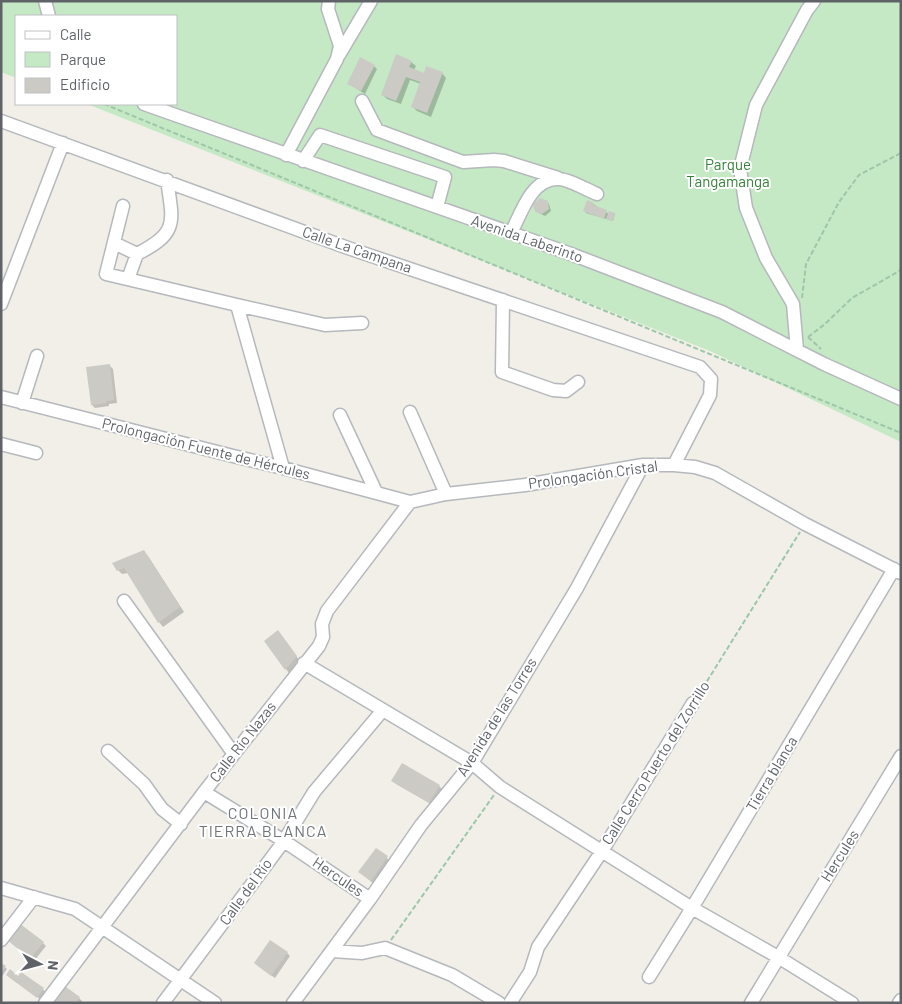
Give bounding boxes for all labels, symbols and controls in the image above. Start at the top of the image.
legend [15,15,178,105]
text: Calle [60,25,92,43]
text: Parque [60,50,106,68]
text: Edificio [60,75,110,93]
park label: Parque Tangamanga [686,155,770,190]
street label: Avenida Laberinto [469,210,586,266]
street label: Calle La Campana [300,222,414,276]
street label: Prolongación Fuente de Hércules [100,413,312,483]
street label: Prolongación Cristal [527,456,659,492]
street label: Avenida de las Torres [452,654,540,779]
street label: Calle Cerro Puerto del Zorrillo [597,677,713,848]
street label: Calle Río Nazas [205,697,279,785]
street label: Tierra blanca [742,733,801,814]
district label: COLONIA TIERRA BLANCA [199,803,327,840]
street label: Hercules [816,826,862,885]
street label: Hercules [310,853,367,900]
street label: Calle del Río [215,855,275,928]
north arrow [15,939,65,989]
text: N [44,960,62,971]

